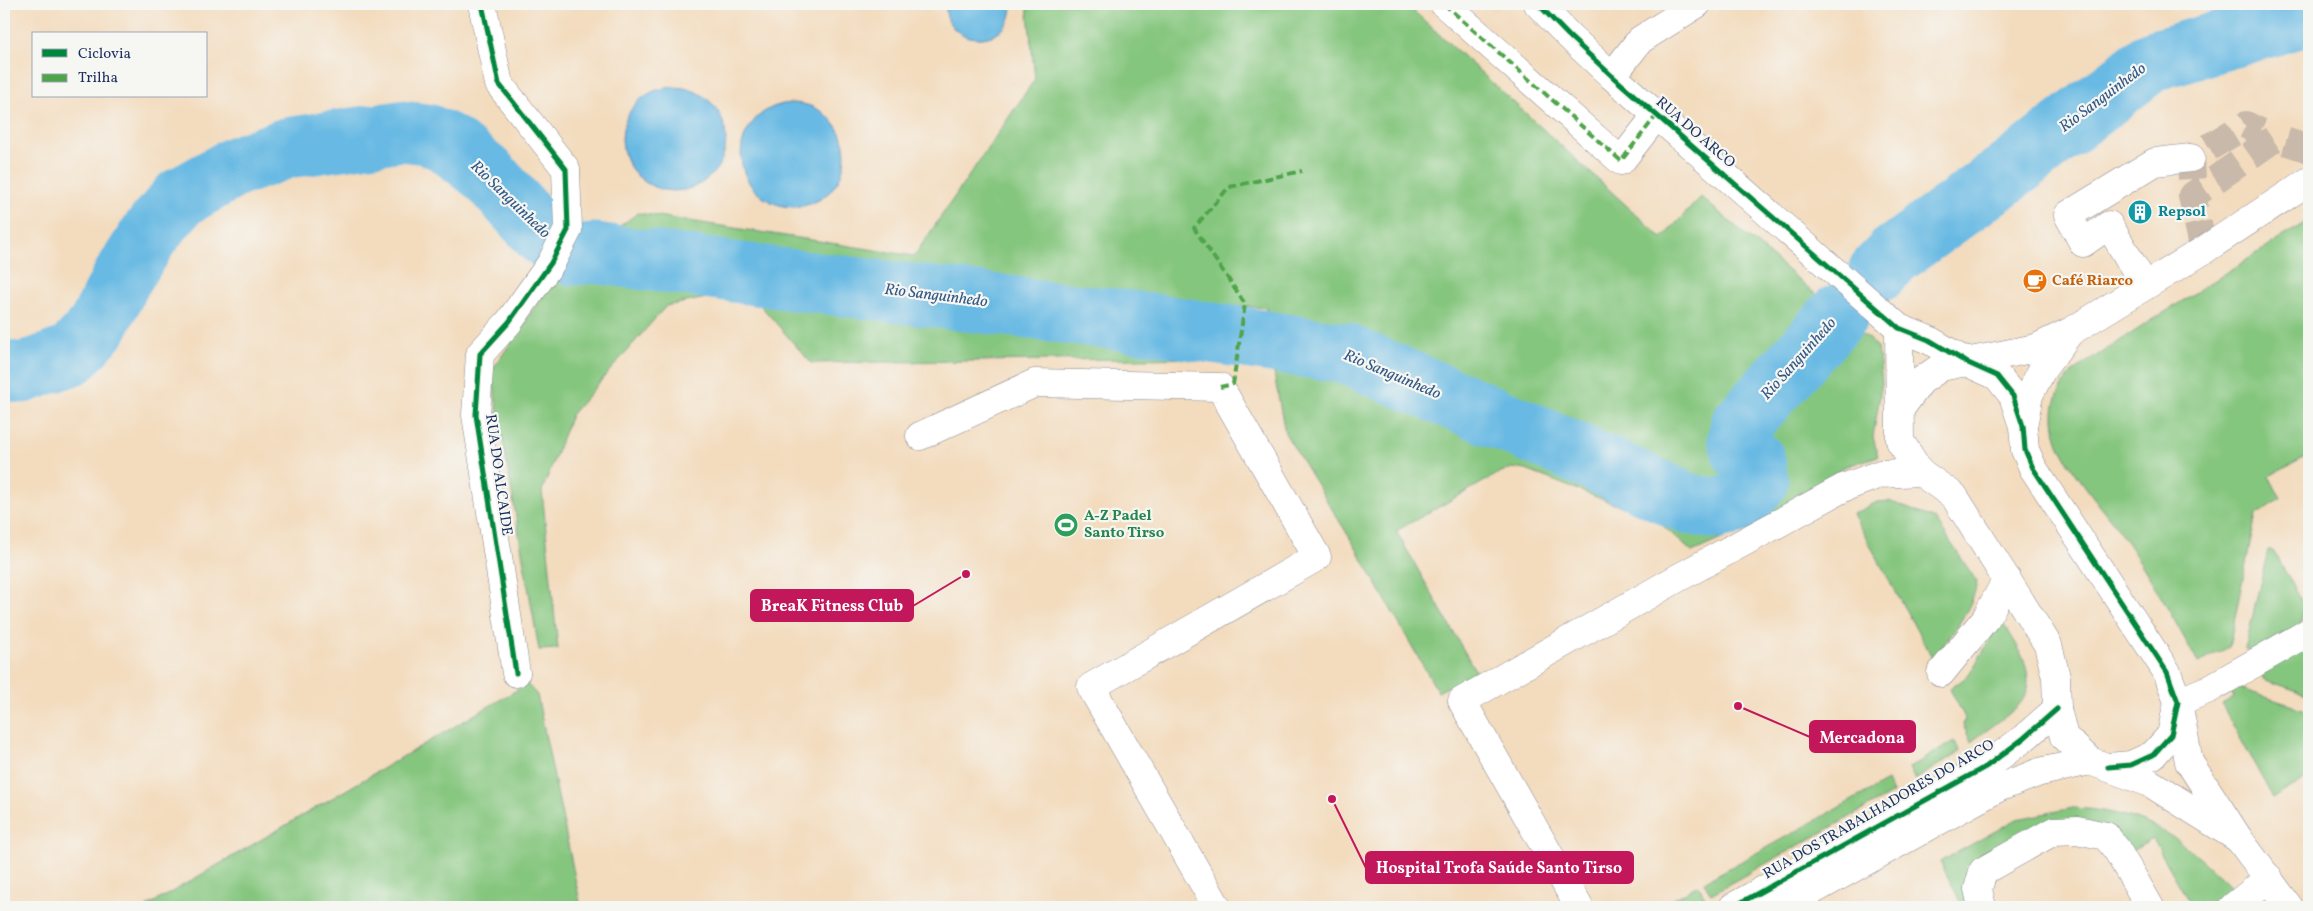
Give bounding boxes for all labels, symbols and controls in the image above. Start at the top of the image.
legend [32,32,208,98]
text: Ciclovia [78,44,131,65]
water label: Rio Sanguinhedo [2055,58,2152,138]
text: Trilha [78,68,118,89]
street label: RUA DO ARCO [1651,92,1739,174]
water label: Rio Sanguinhedo [465,156,555,244]
building icon: Repsol [2127,199,2153,225]
place label: Repsol [2158,202,2206,223]
cafe icon: Café Riarco [2022,268,2048,294]
place label: Café Riarco [2052,271,2134,292]
water label: Rio Sanguinhedo [883,279,989,313]
water label: Rio Sanguinhedo [1756,313,1842,405]
water label: Rio Sanguinhedo [1340,345,1445,406]
street label: RUA DO ALCAIDE [479,413,517,537]
place label: A-Z Padel Santo Tirso [1084,506,1165,544]
sports icon: A-Z Padel Santo Tirso [1053,512,1079,538]
callout: BreaK Fitness Club [751,590,913,621]
text: BreaK Fitness Club [761,596,903,618]
callout: Mercadona [1810,721,1915,752]
text: Mercadona [1819,728,1905,750]
street label: RUA DOS TRABALHADORES DO ARCO [1760,735,1998,885]
callout: Hospital Trofa Saúde Santo Tirso [1366,852,1633,883]
text: Hospital Trofa Saúde Santo Tirso [1376,858,1622,880]

